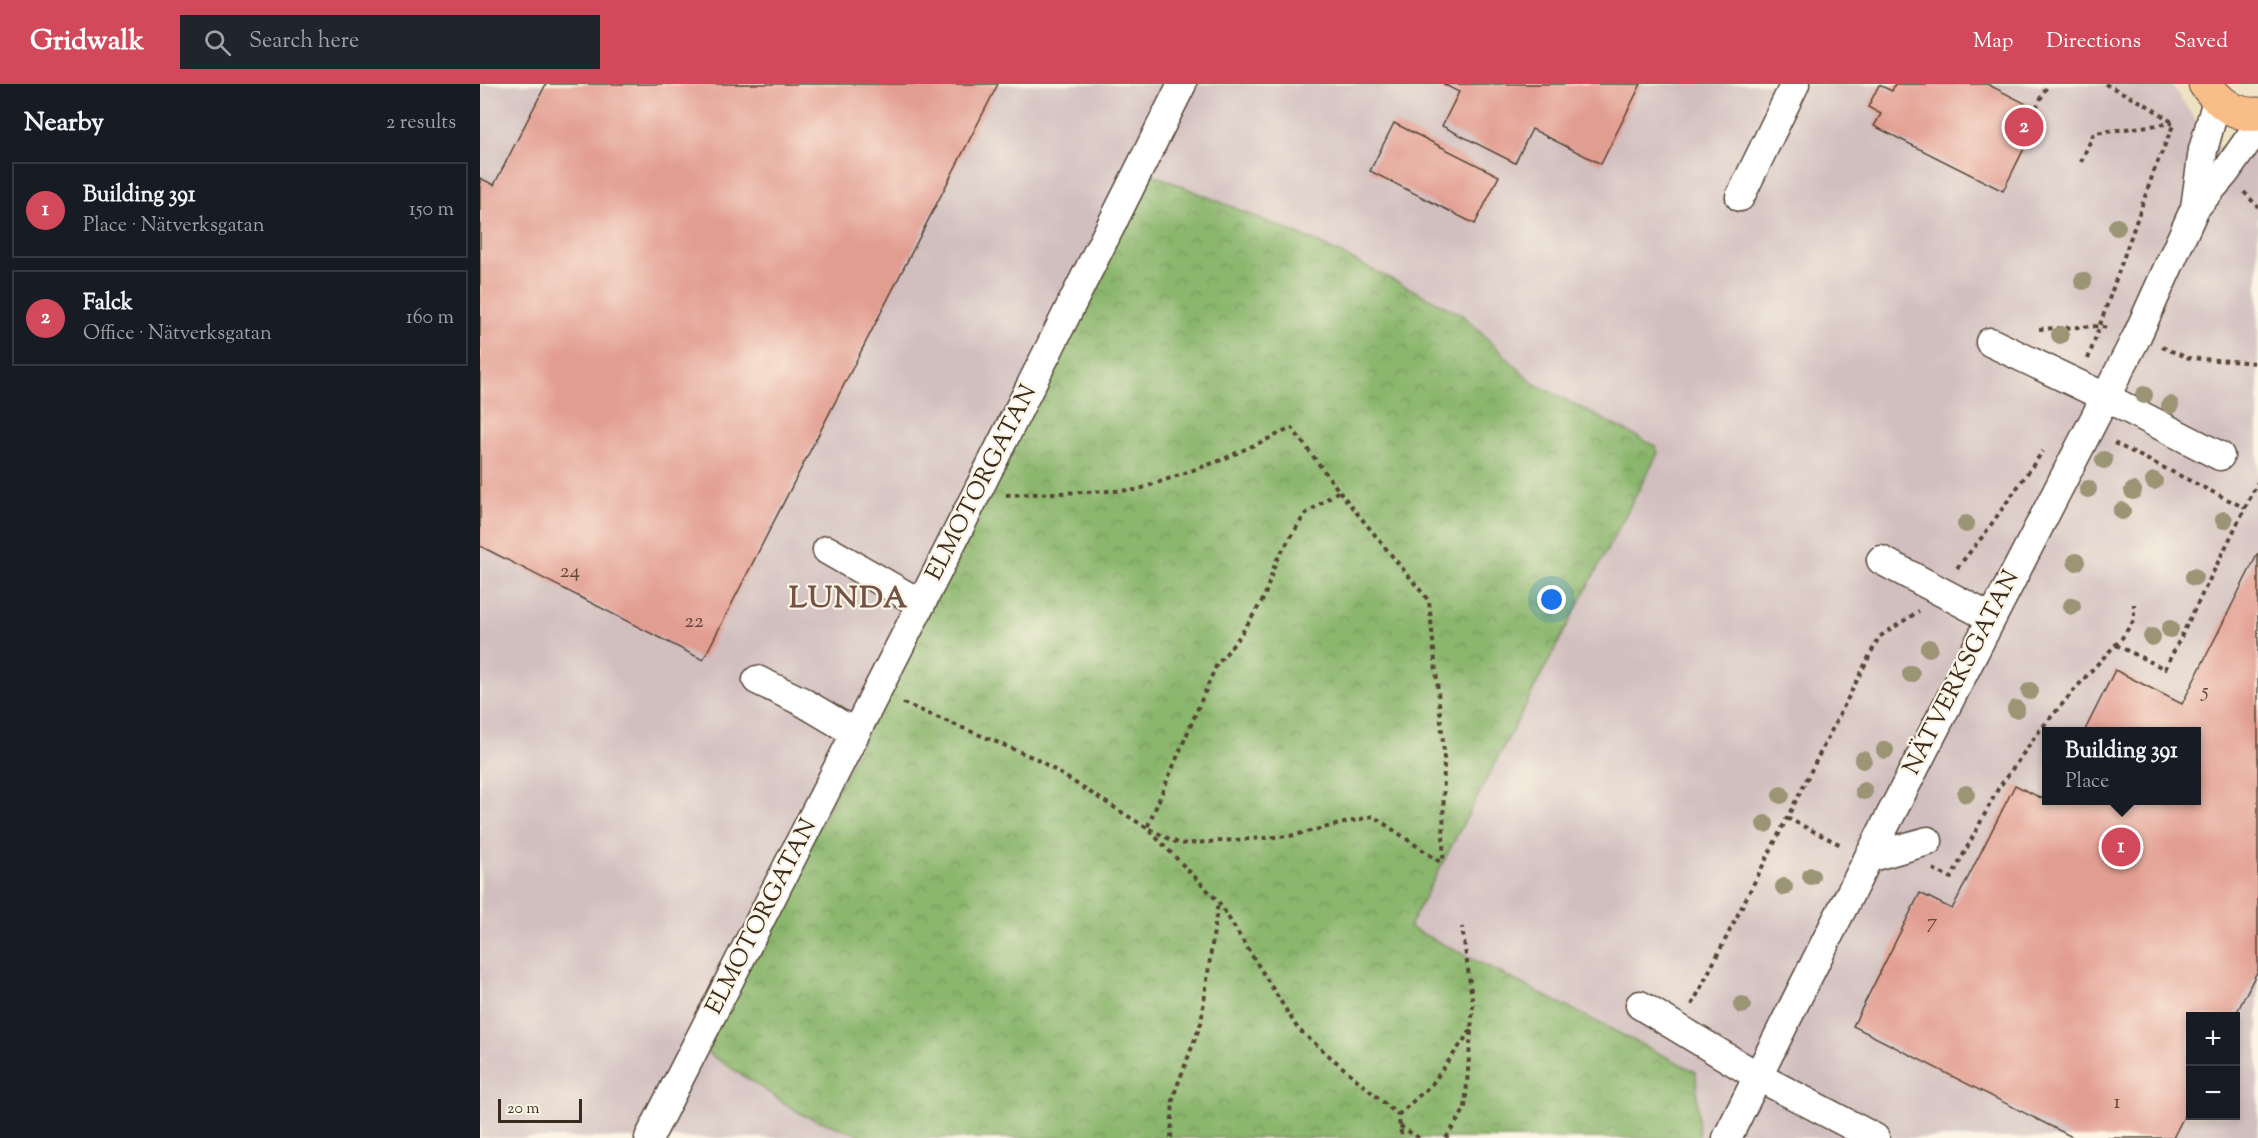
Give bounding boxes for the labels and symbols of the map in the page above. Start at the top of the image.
pin: 2 [2004,104,2044,150]
street label: ELMOTORGATAN [918,379,1046,587]
house number: 24 [560,557,580,587]
street label: NÄTVERKSGATAN [1896,565,2028,781]
district label: LUNDA [789,578,909,621]
your location [1537,585,1566,614]
house number: 22 [684,607,704,637]
house number: 5 [2200,677,2209,707]
street label: ELMOTORGATAN [698,813,826,1021]
pin: 1 [2102,824,2140,870]
house number: 7 [1927,908,1938,938]
house number: 1 [2113,1088,2121,1118]
scale bar [498,1096,582,1124]

